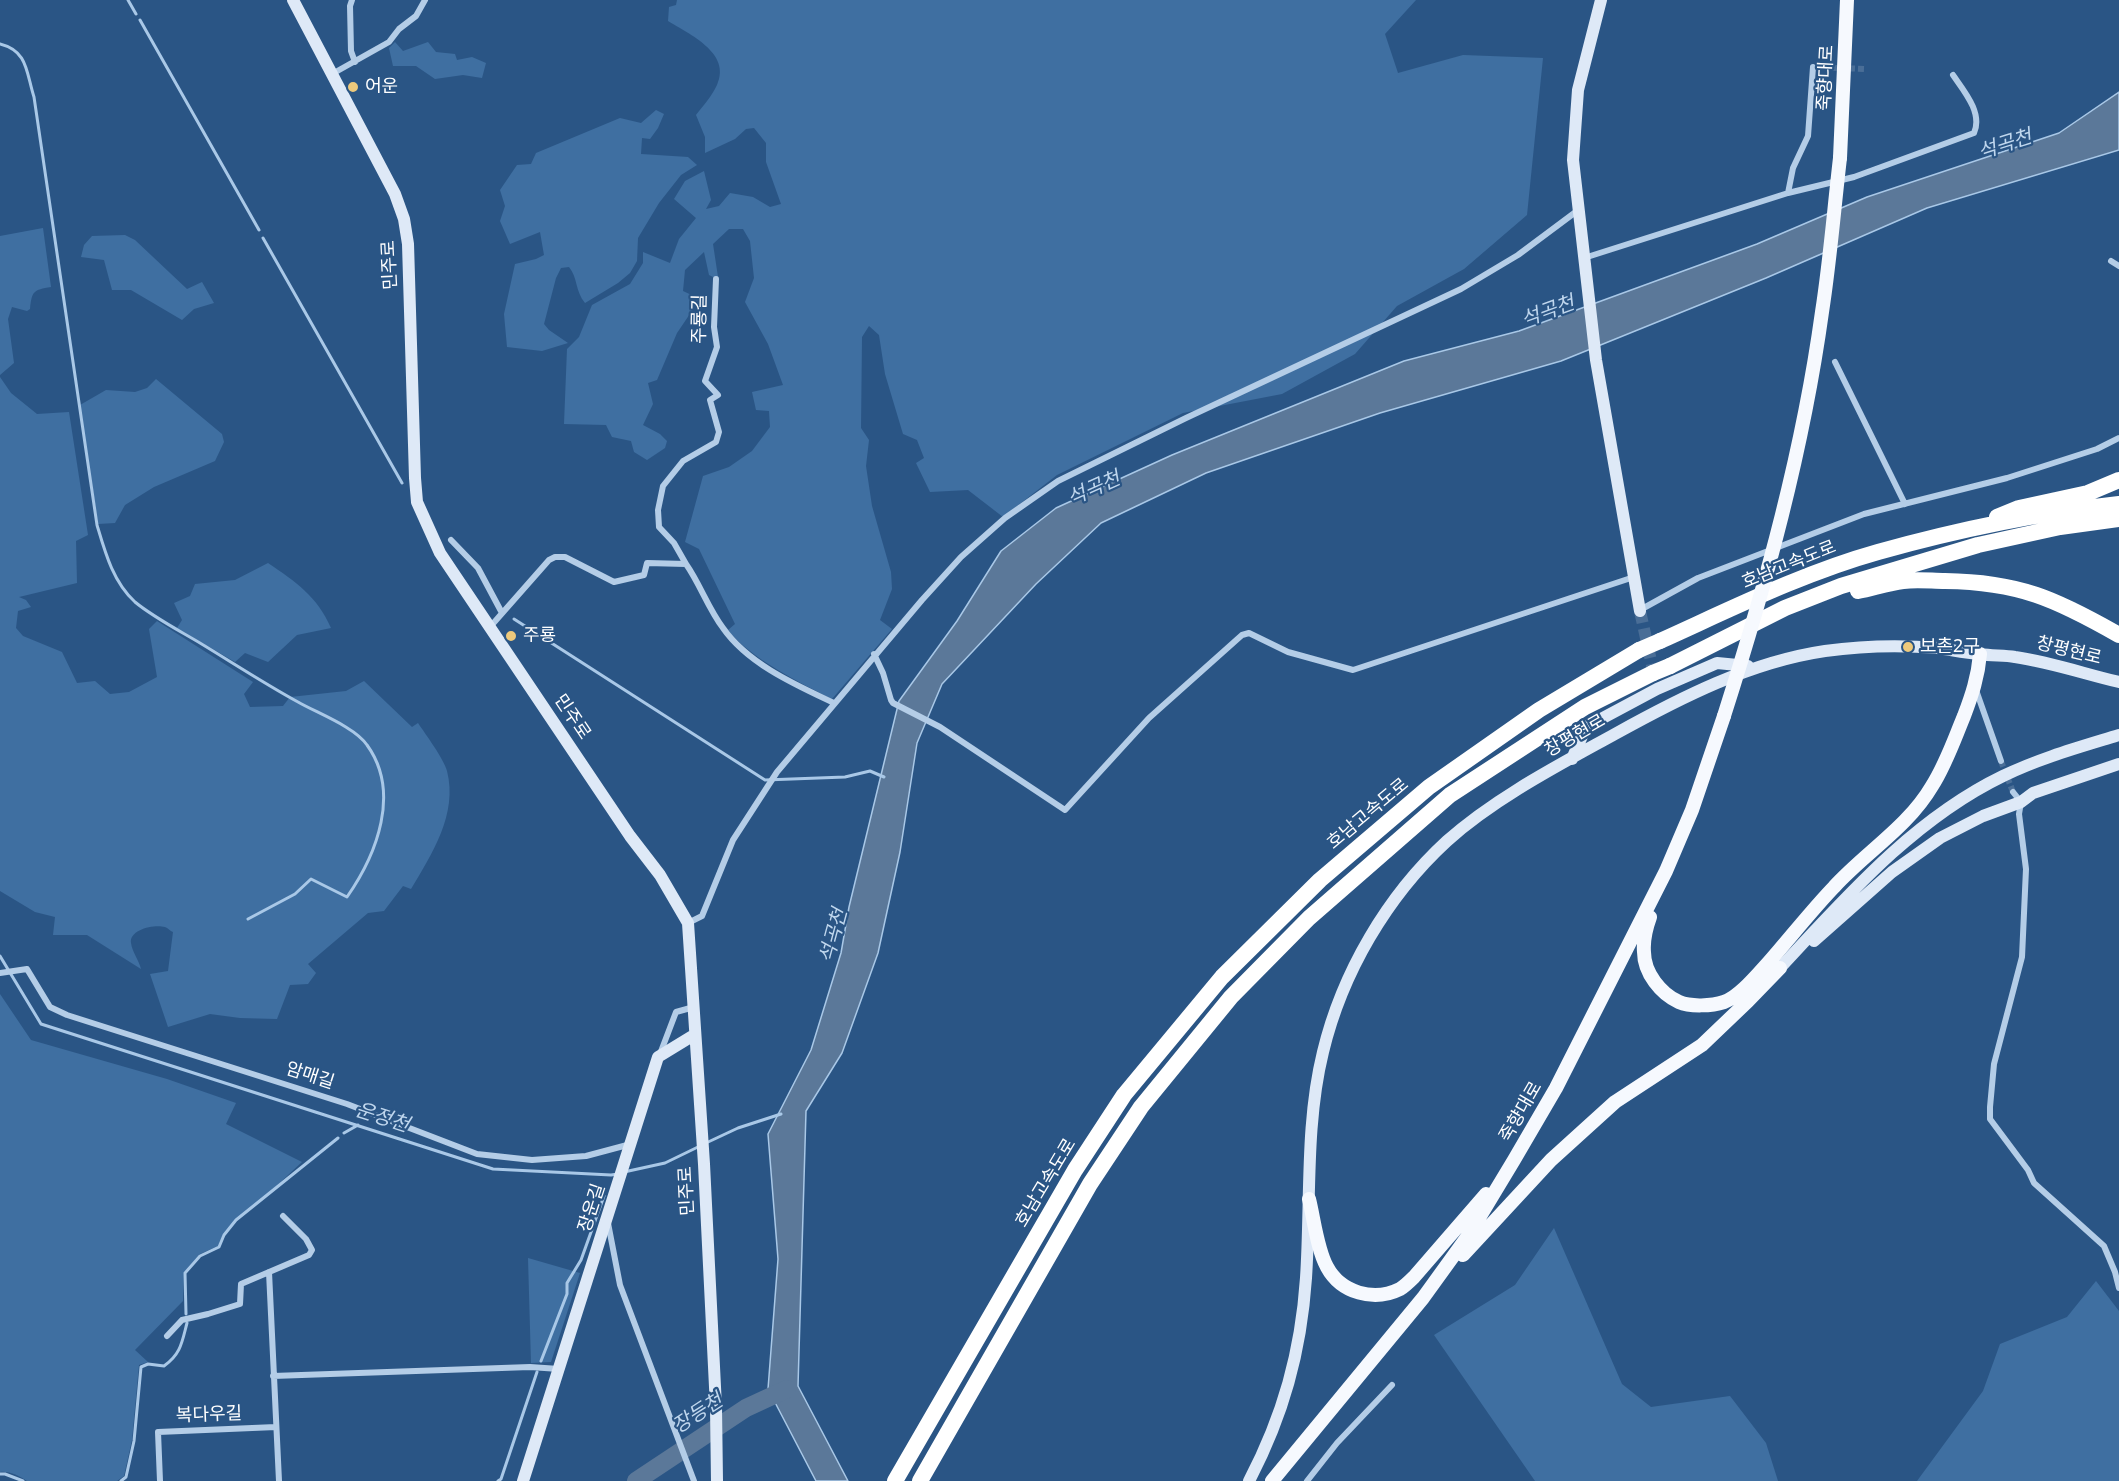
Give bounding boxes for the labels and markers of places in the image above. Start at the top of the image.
place label: 어운 [365,76,398,98]
marker: 어운 [346,80,360,94]
place label: 주룡 [523,625,556,647]
marker: 주룡 [504,629,518,643]
place label: 보촌2구 [1920,636,1980,658]
marker: 보촌2구 [1901,640,1915,654]

